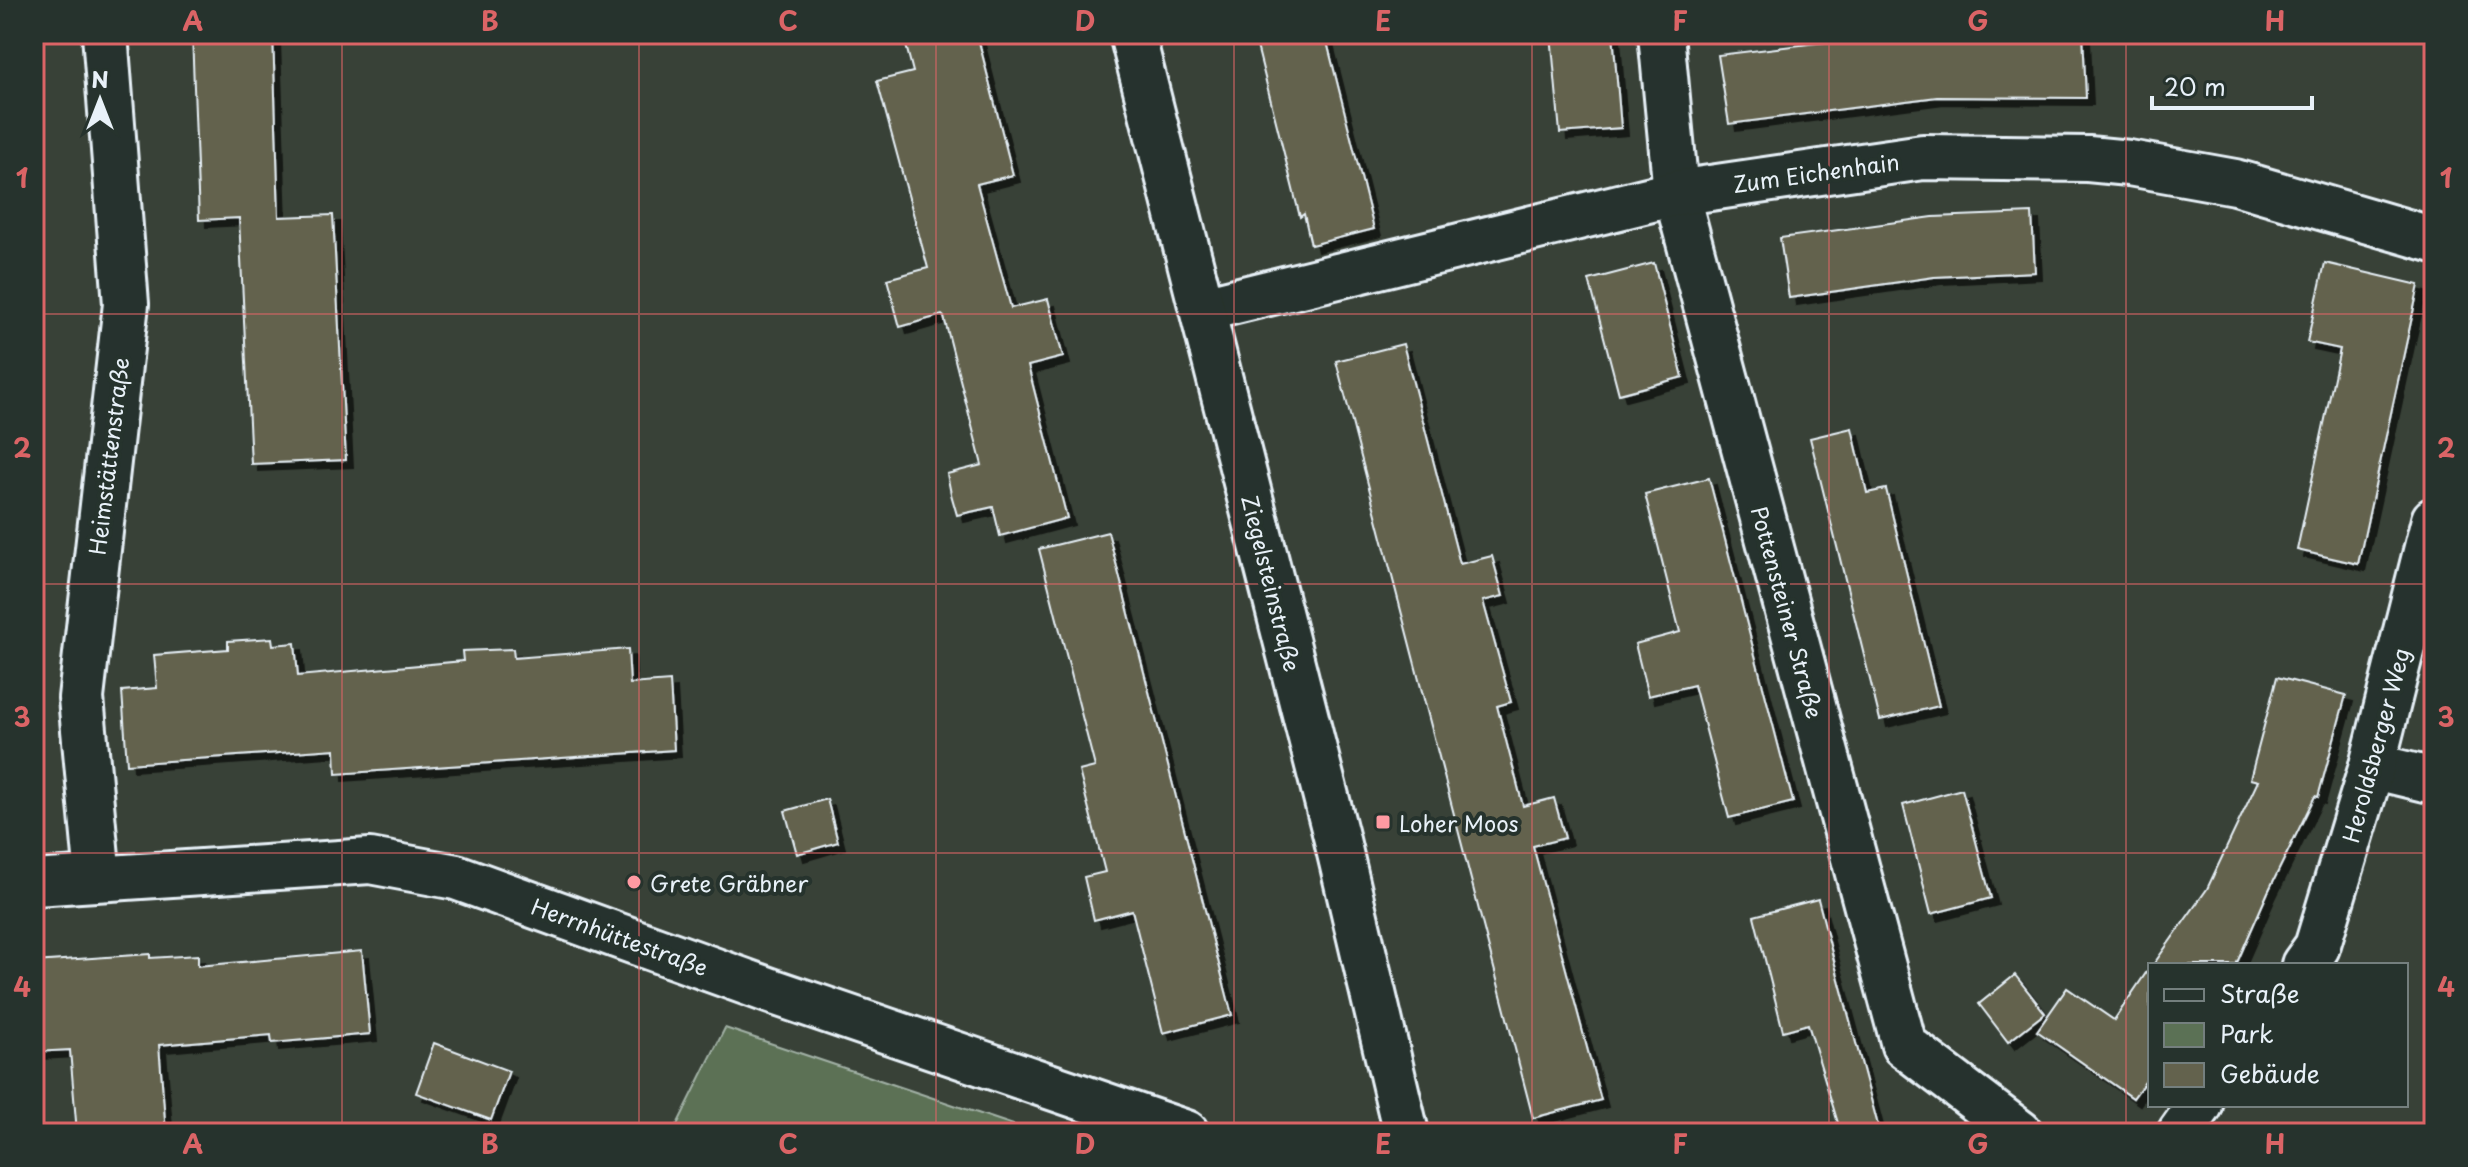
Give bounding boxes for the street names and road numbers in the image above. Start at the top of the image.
street label: Zum Eichenhain [1731,144,1901,200]
street label: Heimstättenstraße [80,355,136,557]
street label: Ziegelsteinstraße [1234,491,1310,675]
street label: Pottensteiner Straße [1744,502,1832,722]
street label: Heroldsberger Weg [2333,644,2417,846]
street label: Herrnhüttestraße [527,889,713,983]

